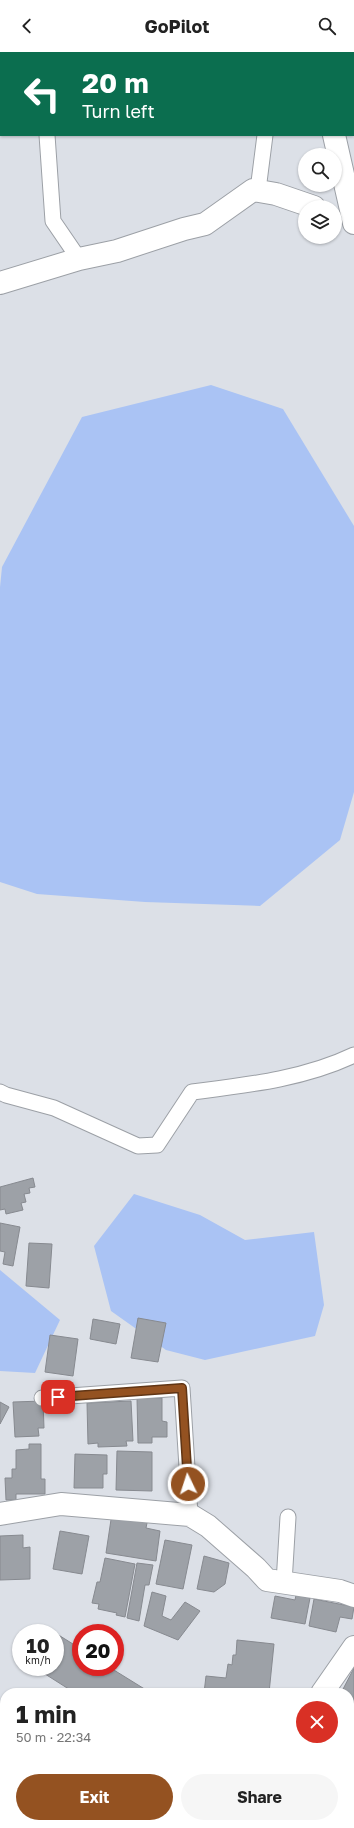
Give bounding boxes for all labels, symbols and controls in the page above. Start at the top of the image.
icon: back [16,15,38,37]
text: GoPilot [145,15,209,37]
icon: search [316,15,338,37]
text: 20 m [82,66,149,99]
icon: left [16,68,68,120]
text: Turn left [82,100,155,122]
map controls [298,148,342,244]
button: search [298,148,342,192]
button: layers [298,200,342,244]
pin [41,1380,75,1414]
icon: arrive [47,1386,69,1408]
position arrow [167,1463,209,1505]
speed limit sign: 20 [72,1624,124,1676]
text: 10 [26,1633,50,1657]
text: km/h [25,1654,51,1666]
text: 1 min [16,1699,76,1728]
button: close [296,1701,338,1743]
text: 50 m · 22:34 [16,1729,91,1745]
button: Exit [16,1774,173,1820]
button: Share [181,1774,338,1820]

